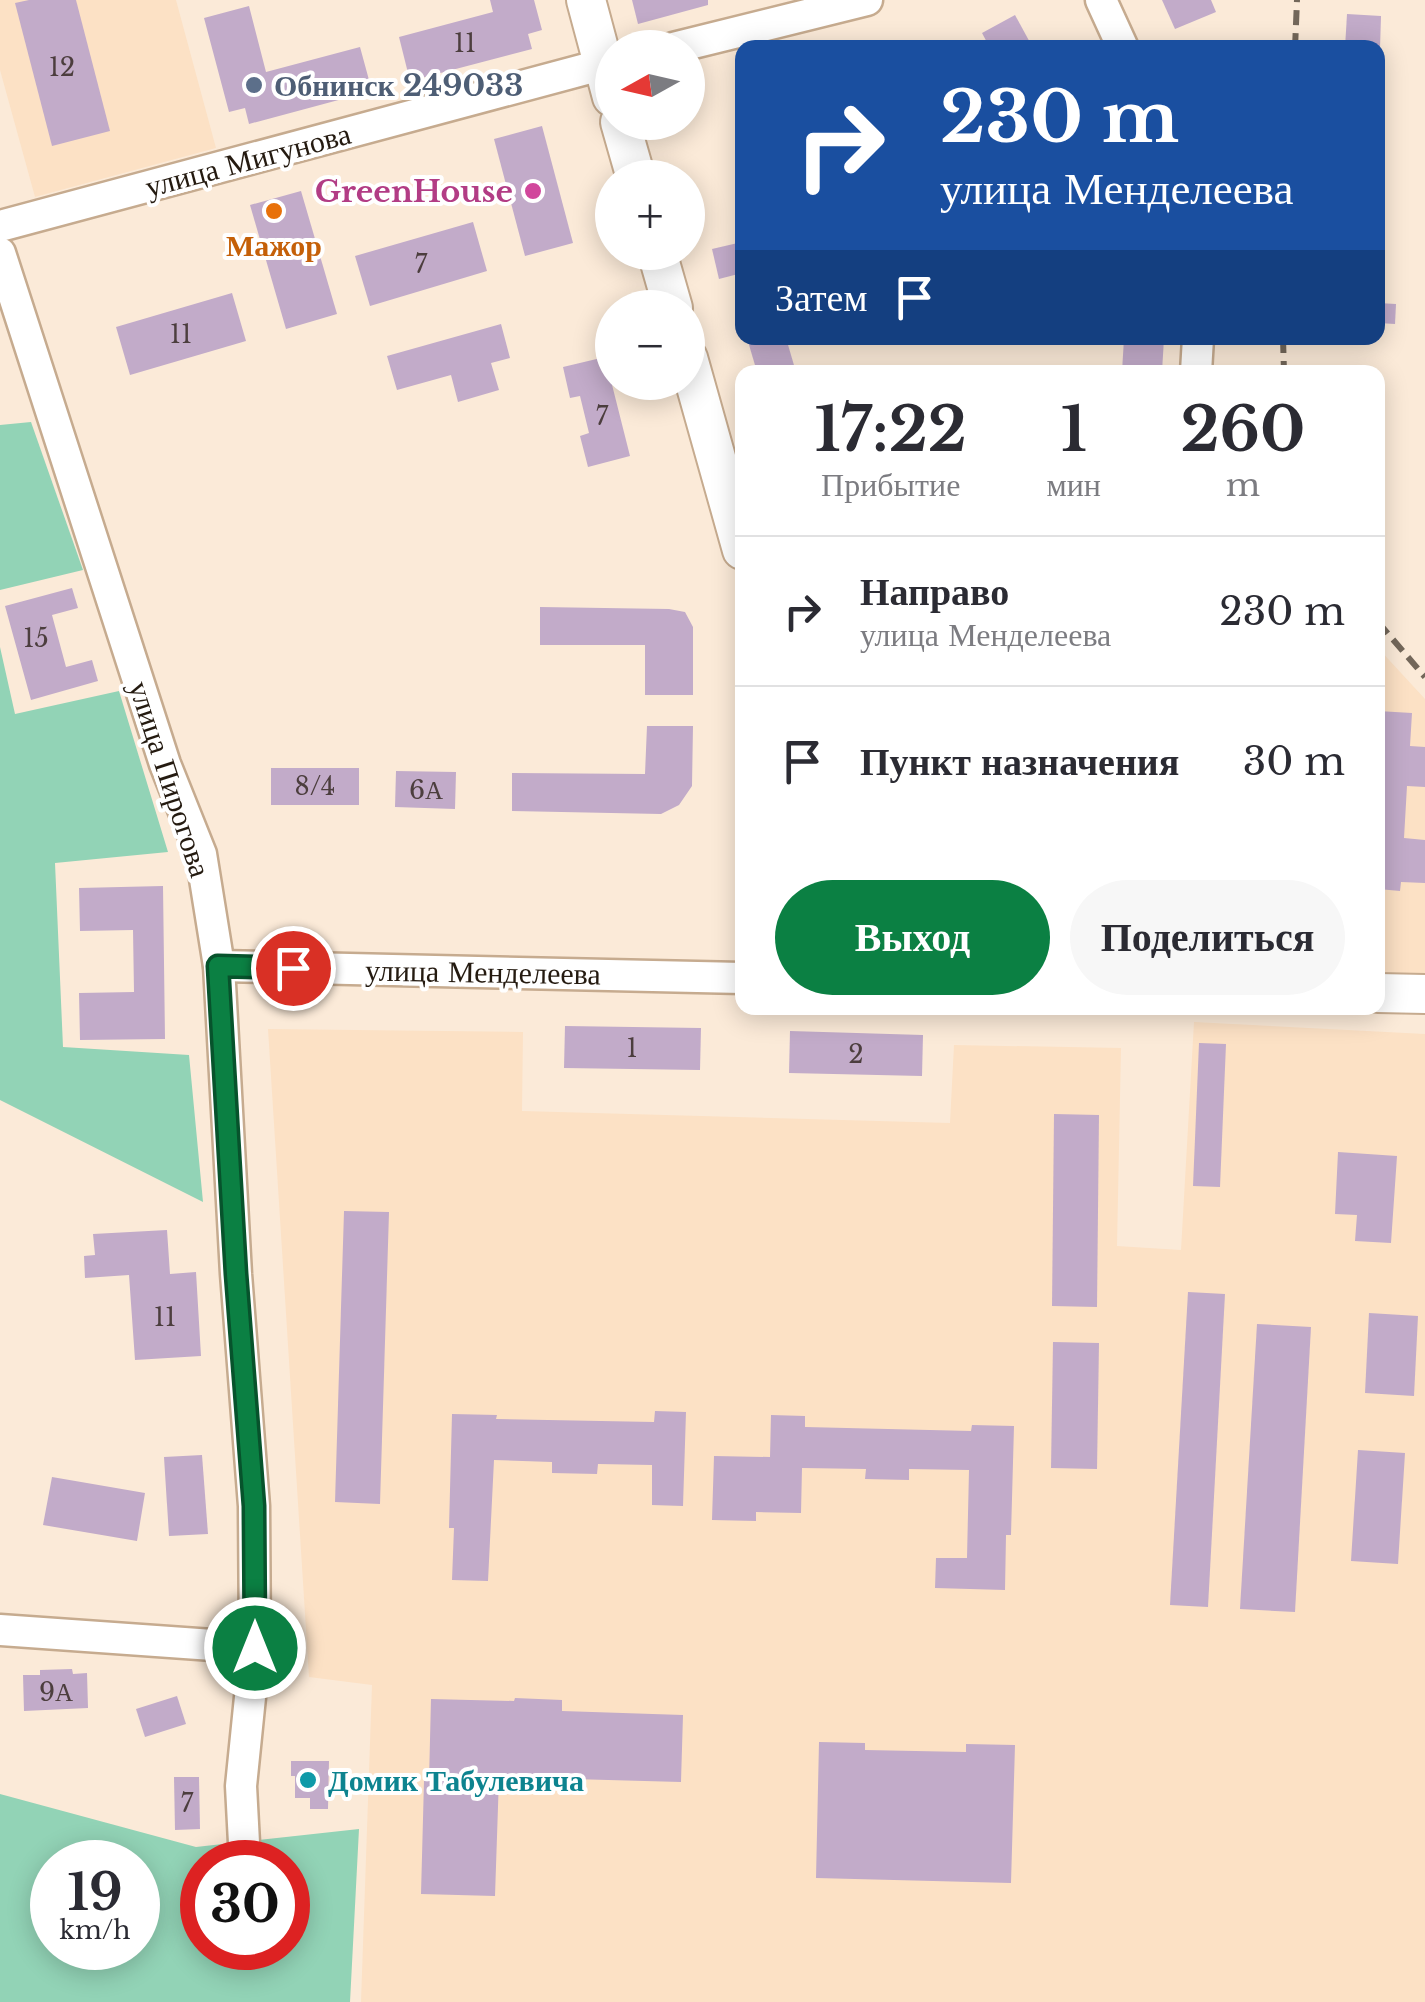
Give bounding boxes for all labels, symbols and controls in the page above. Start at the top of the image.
house number: 11 [454,28,476,59]
north arrow [595,30,705,140]
map controls [595,30,705,400]
house number: 12 [49,52,75,83]
place label: Обнинск 249033 [274,67,523,104]
marker: Обнинск 249033 [243,74,265,96]
text: 230 m [940,74,1179,161]
icon: right [775,80,905,210]
street label: улица Мигунова [141,115,355,205]
button: + [595,160,705,270]
text: улица Менделеева [940,160,1293,216]
place label: GreenHouse [315,173,513,210]
marker: GreenHouse [522,180,544,202]
marker: Мажор [263,200,285,222]
place label: Мажор [226,227,322,264]
house number: 7 [415,249,428,280]
icon: arrive [887,270,942,325]
text: Затем [775,274,867,321]
button: − [595,290,705,400]
house number: 11 [170,319,192,350]
text: 17:22 [815,393,967,467]
text: 1 [1061,393,1087,467]
text: 260 [1181,393,1305,467]
house number: 7 [596,401,609,432]
text: Прибытие [821,465,960,505]
text: мин [1046,465,1101,505]
text: m [1226,465,1260,505]
text: Направо [860,568,1009,615]
icon: right [775,584,830,639]
text: 230 m [1219,588,1345,635]
text: улица Менделеева [860,615,1111,655]
house number: 15 [23,623,49,654]
street label: улица Пирогова [121,676,219,882]
icon: arrive [775,734,830,789]
text: Пункт назначения [860,738,1179,785]
text: 30 m [1243,738,1345,785]
house number: 8/4 [295,771,335,802]
house number: 6А [409,775,443,806]
button: Выход [775,880,1050,995]
button: Поделиться [1070,880,1345,995]
pin [251,926,336,1011]
icon: arrive [266,941,321,996]
street label: улица Менделеева [365,951,601,993]
house number: 1 [626,1033,638,1064]
house number: 2 [848,1039,864,1070]
house number: 11 [154,1302,176,1333]
position arrow [203,1596,307,1700]
house number: 9А [39,1677,73,1708]
place label: Домик Табулевича [328,1762,584,1799]
marker: Домик Табулевича [297,1769,319,1791]
house number: 7 [181,1788,194,1819]
speed limit sign: 30 [180,1840,310,1970]
text: 19 [67,1861,123,1924]
text: km/h [60,1915,130,1946]

